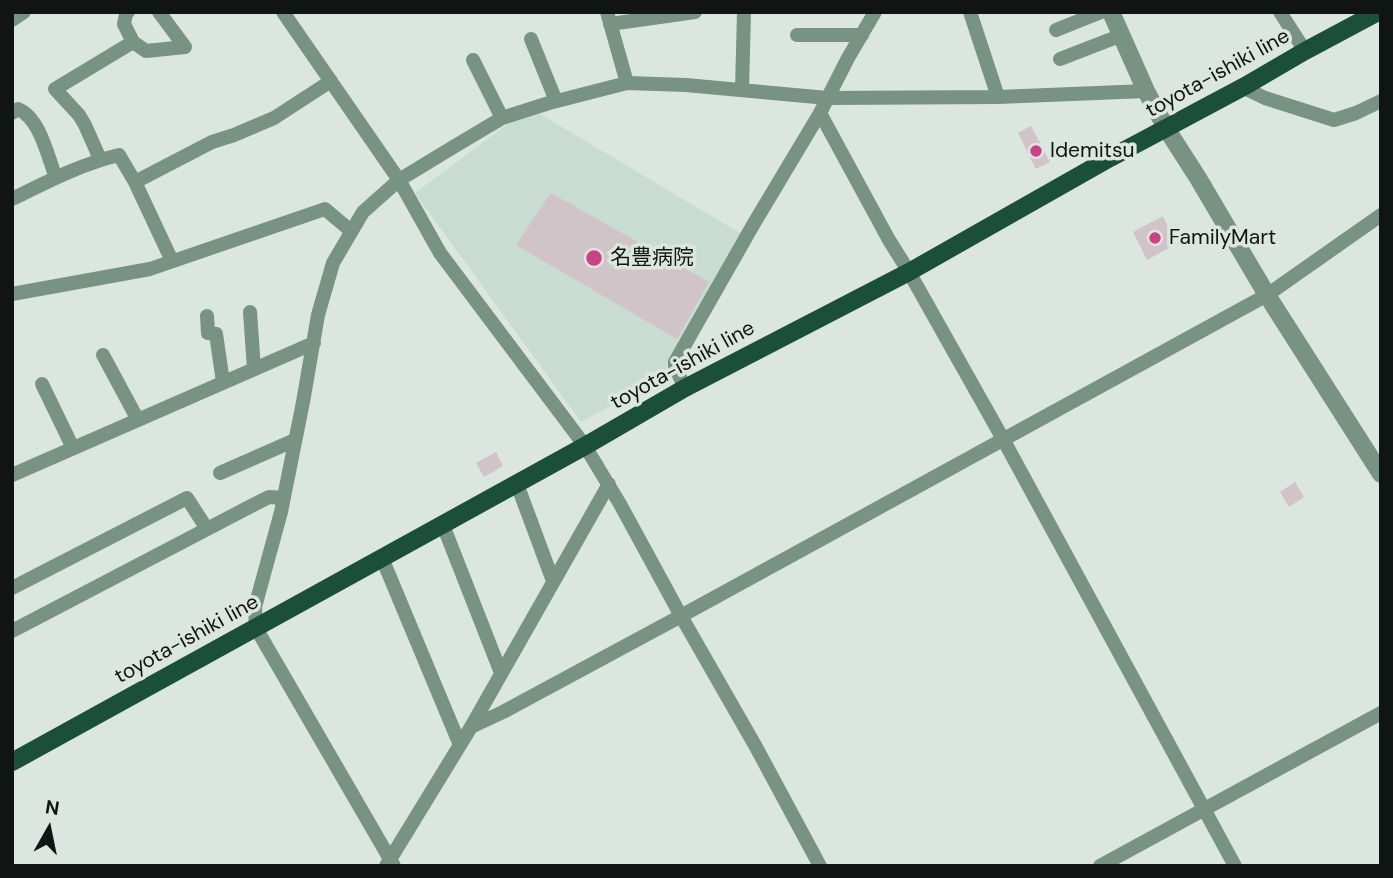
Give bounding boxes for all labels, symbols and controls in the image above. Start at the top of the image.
street label: toyota-ishiki line [1142,24,1294,124]
place label: Idemitsu [1050,138,1135,164]
marker: Idemitsu [1028,143,1044,159]
place label: FamilyMart [1169,225,1276,251]
marker: FamilyMart [1147,230,1163,246]
place label: 名豊病院 [610,245,694,271]
marker: 名豊病院 [584,248,604,268]
street label: toyota-ishiki line [607,316,759,416]
street label: toyota-ishiki line [111,590,263,690]
north arrow [14,794,84,864]
text: N [44,794,61,821]

